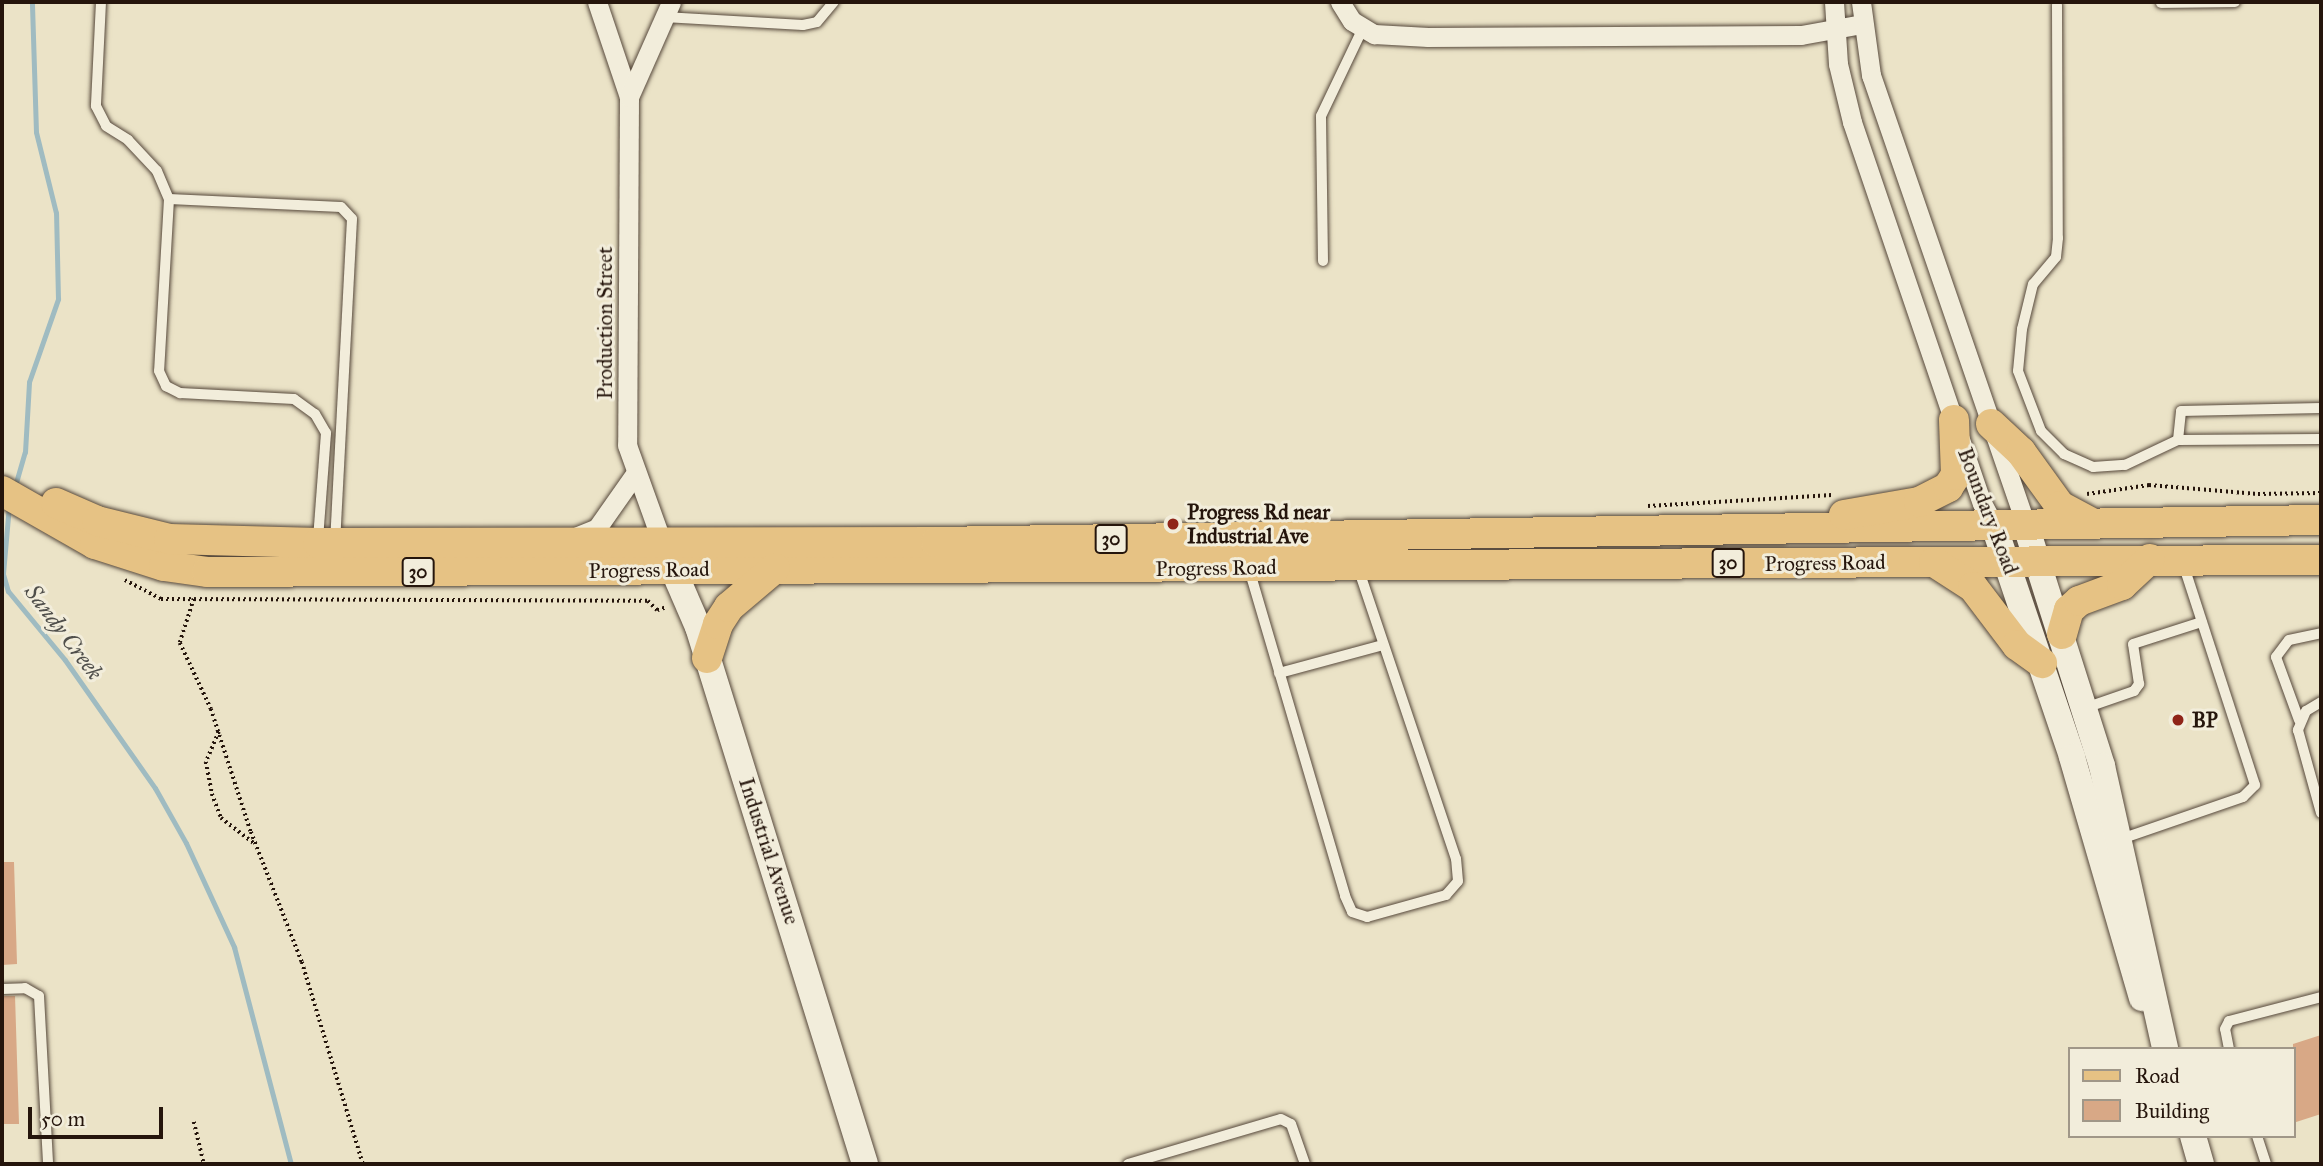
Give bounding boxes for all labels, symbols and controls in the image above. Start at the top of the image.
street label: Production Street [592,247,618,399]
street label: Boundary Road [1952,444,2024,578]
place label: Progress Rd near Industrial Ave [1187,499,1330,549]
marker: Progress Rd near Industrial Ave [1165,516,1181,532]
road number: 30 [1094,524,1128,554]
road number: 30 [1710,548,1746,578]
street label: Progress Road [1764,549,1886,577]
street label: Progress Road [1155,554,1277,582]
road number: 30 [400,556,436,587]
street label: Progress Road [588,556,710,584]
water label: Sandy Creek [19,579,109,685]
place label: BP [2192,707,2218,733]
marker: BP [2170,712,2186,728]
street label: Industrial Avenue [733,774,805,928]
legend [2068,1047,2295,1138]
text: Road [2135,1063,2180,1089]
scale bar [32,1092,166,1136]
text: Building [2135,1098,2209,1124]
text: 50 m [41,1106,85,1132]

